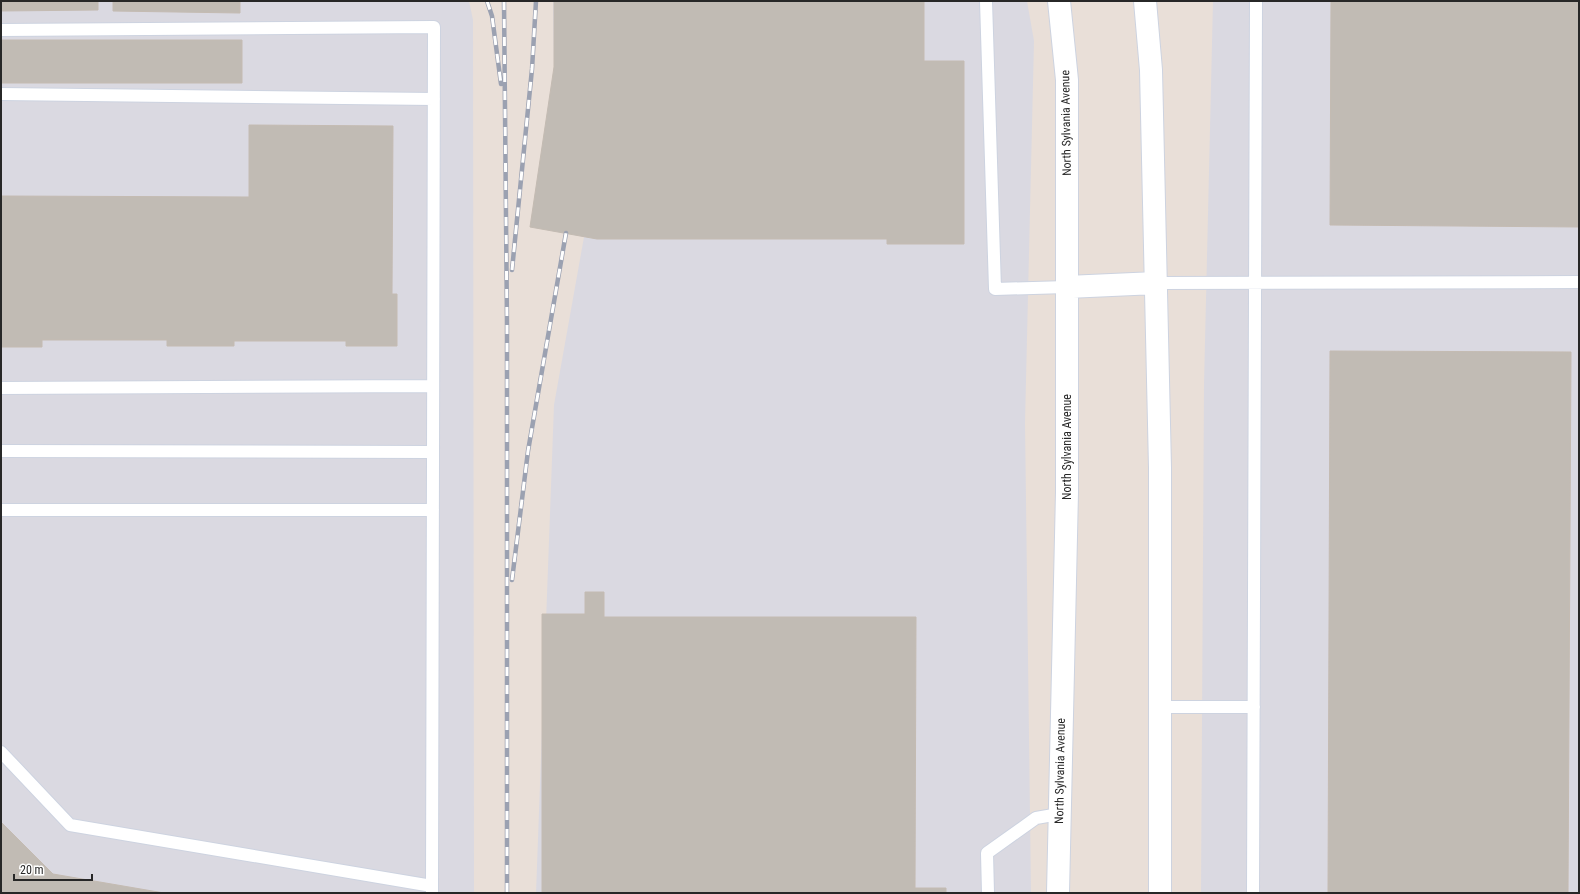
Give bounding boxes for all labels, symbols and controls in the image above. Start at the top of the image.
street label: North Sylvania Avenue [1058,70,1074,176]
street label: North Sylvania Avenue [1060,394,1074,500]
street label: North Sylvania Avenue [1052,718,1068,824]
scale bar [14,856,92,882]
text: 20 m [20,863,44,877]

